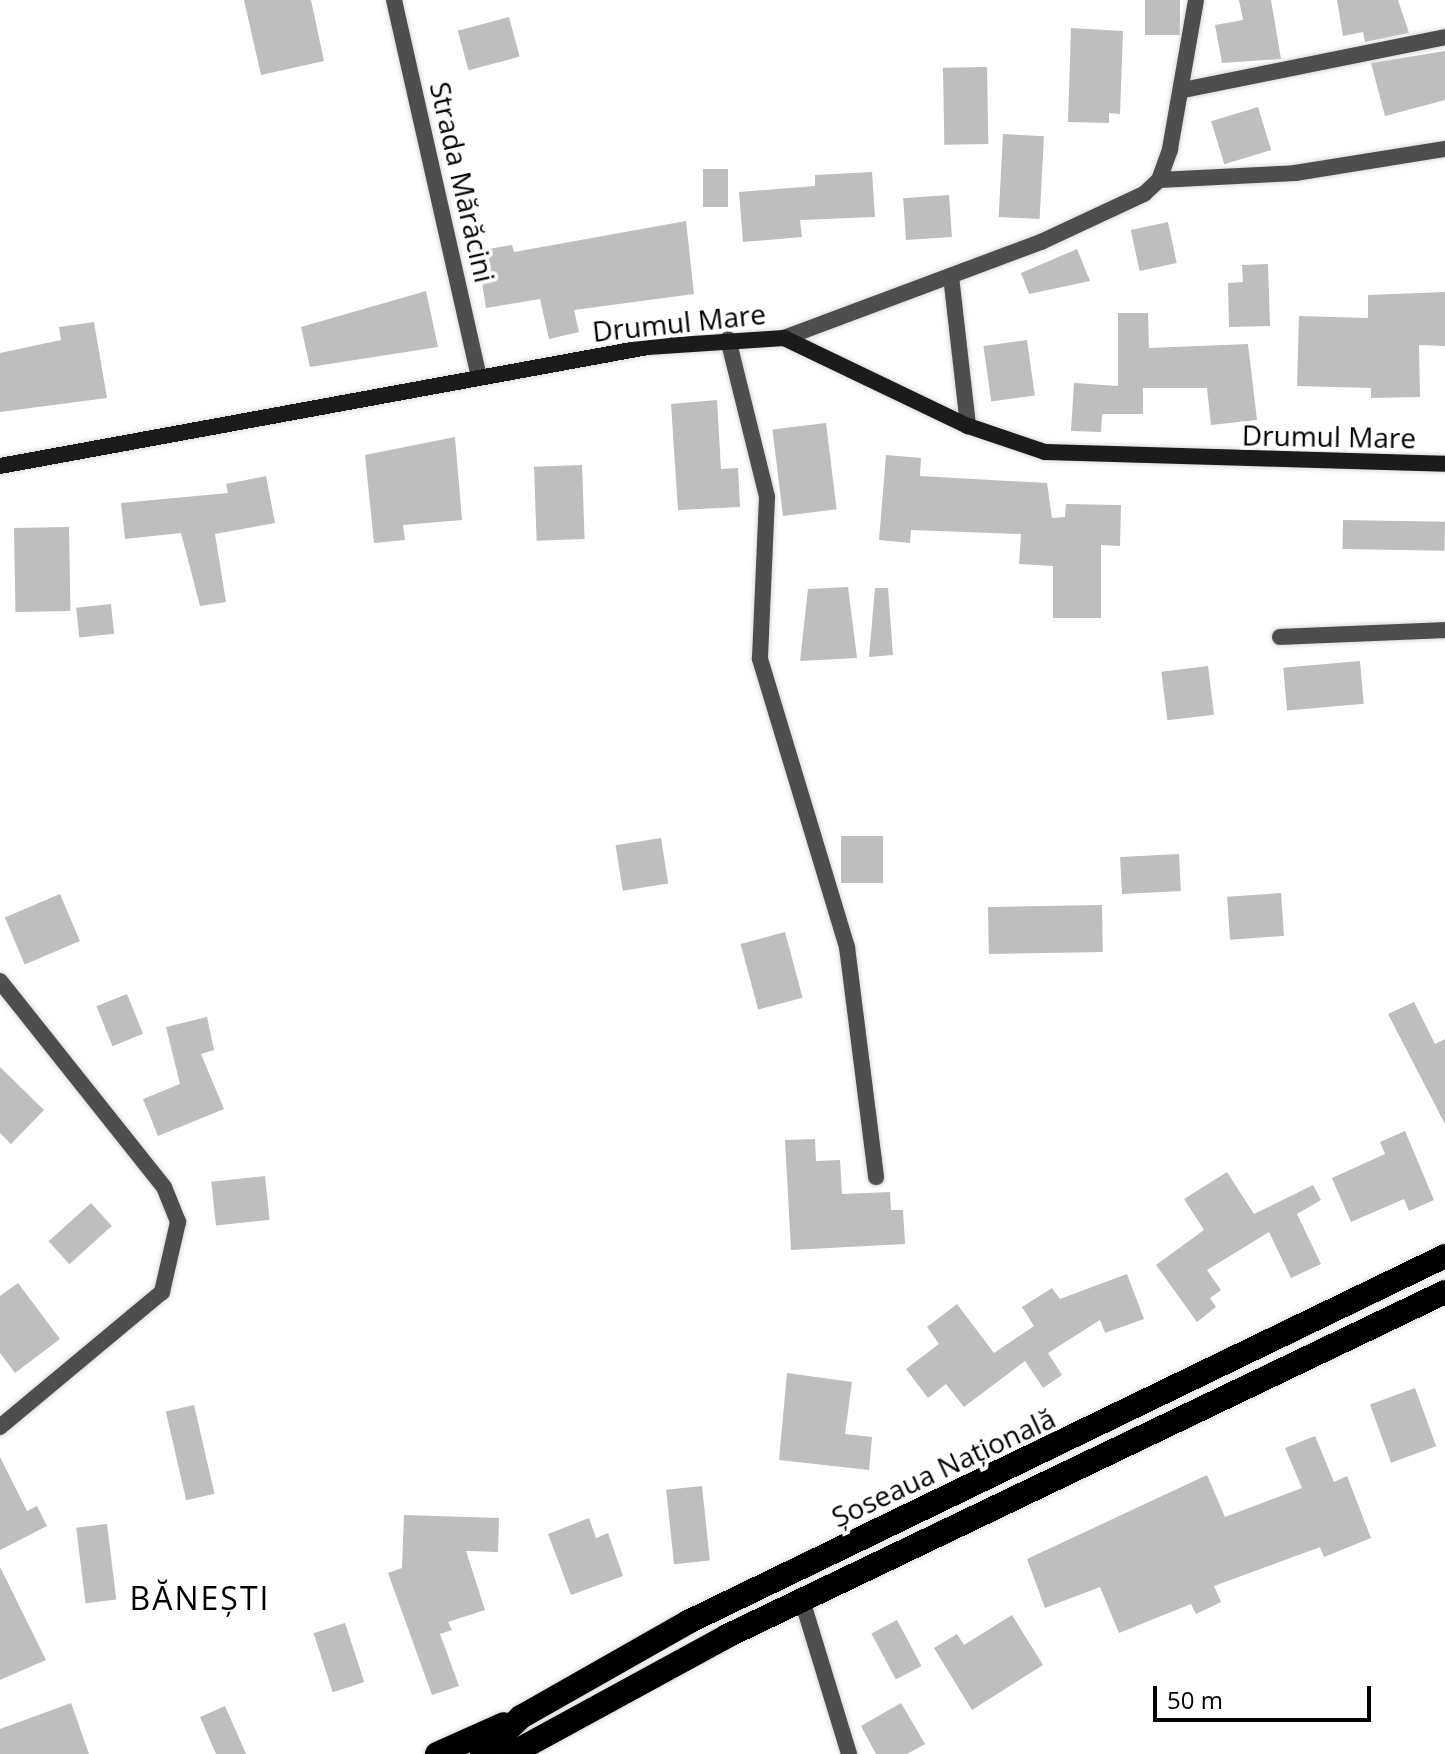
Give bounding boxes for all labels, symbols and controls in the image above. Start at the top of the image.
street label: Strada Mărăcini [424,78,502,286]
street label: Drumul Mare [591,296,767,348]
street label: Drumul Mare [1242,418,1416,454]
street label: Șoseaua Națională [826,1400,1060,1534]
district label: BĂNEȘTI [130,1579,270,1617]
scale bar [1157,1670,1375,1720]
text: 50 m [1167,1683,1223,1716]

